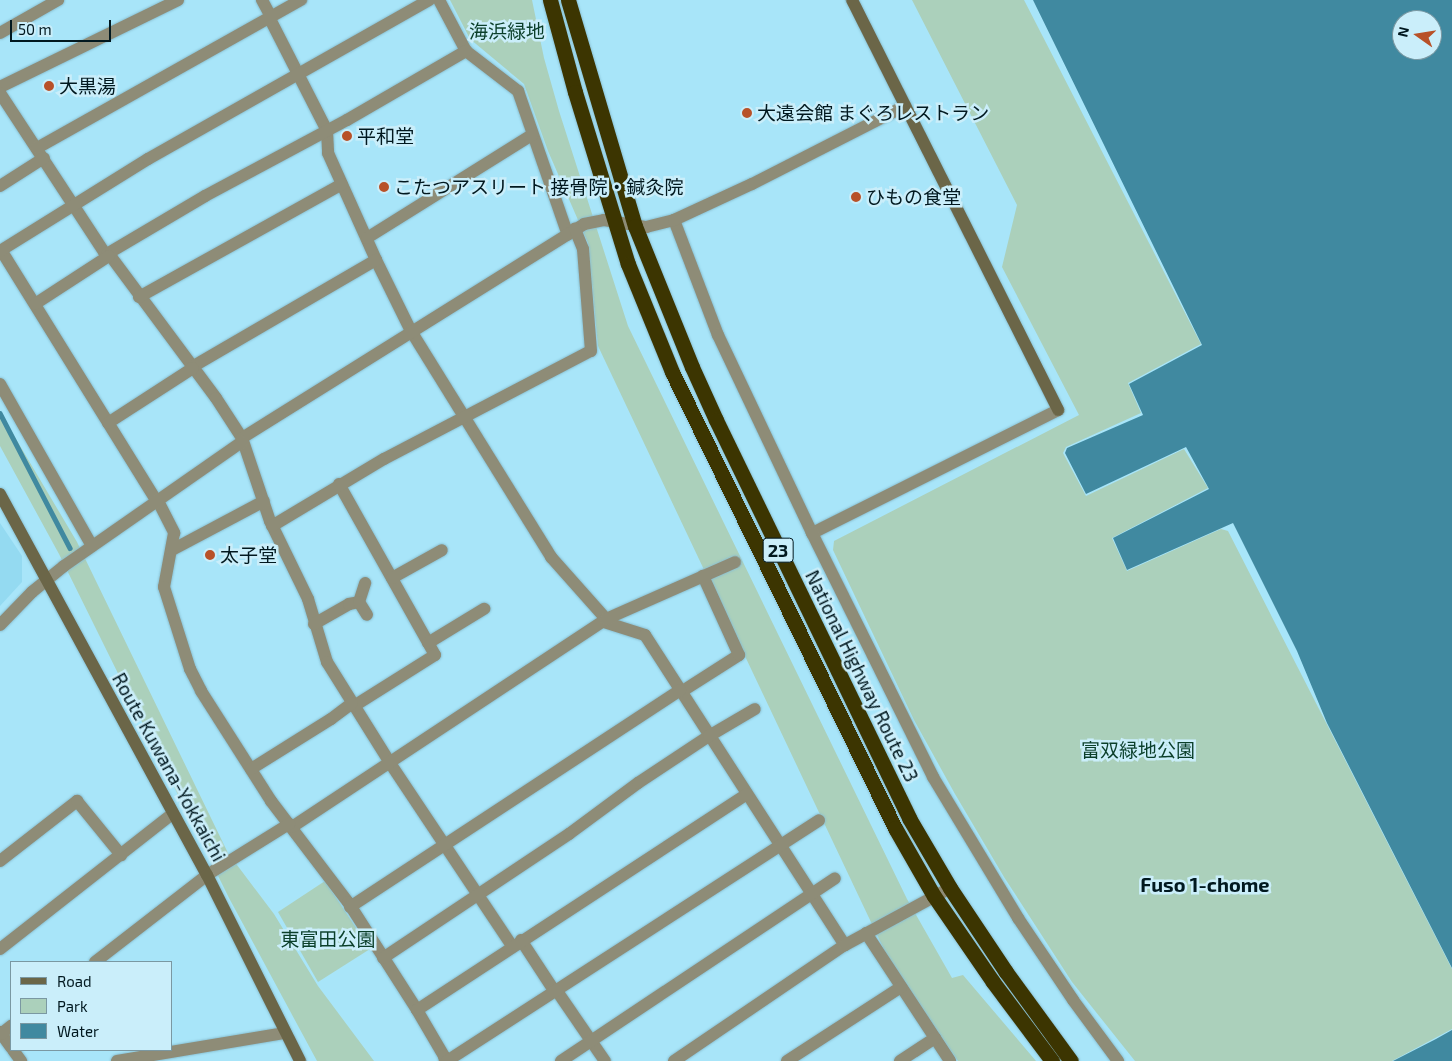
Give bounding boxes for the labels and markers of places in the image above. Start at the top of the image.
place label: 大黒湯 [59,75,116,97]
marker: 大黒湯 [43,80,55,92]
place label: 大遠会館 まぐろレストラン [757,102,989,124]
marker: 大遠会館 まぐろレストラン [741,107,753,119]
place label: 平和堂 [357,125,414,147]
marker: 平和堂 [341,130,353,142]
place label: こたつアスリート 接骨院・鍼灸院 [394,176,683,198]
marker: こたつアスリート 接骨院・鍼灸院 [378,181,390,193]
place label: ひもの食堂 [866,186,961,208]
marker: ひもの食堂 [850,191,862,203]
place label: 太子堂 [220,544,277,566]
marker: 太子堂 [204,549,216,561]

